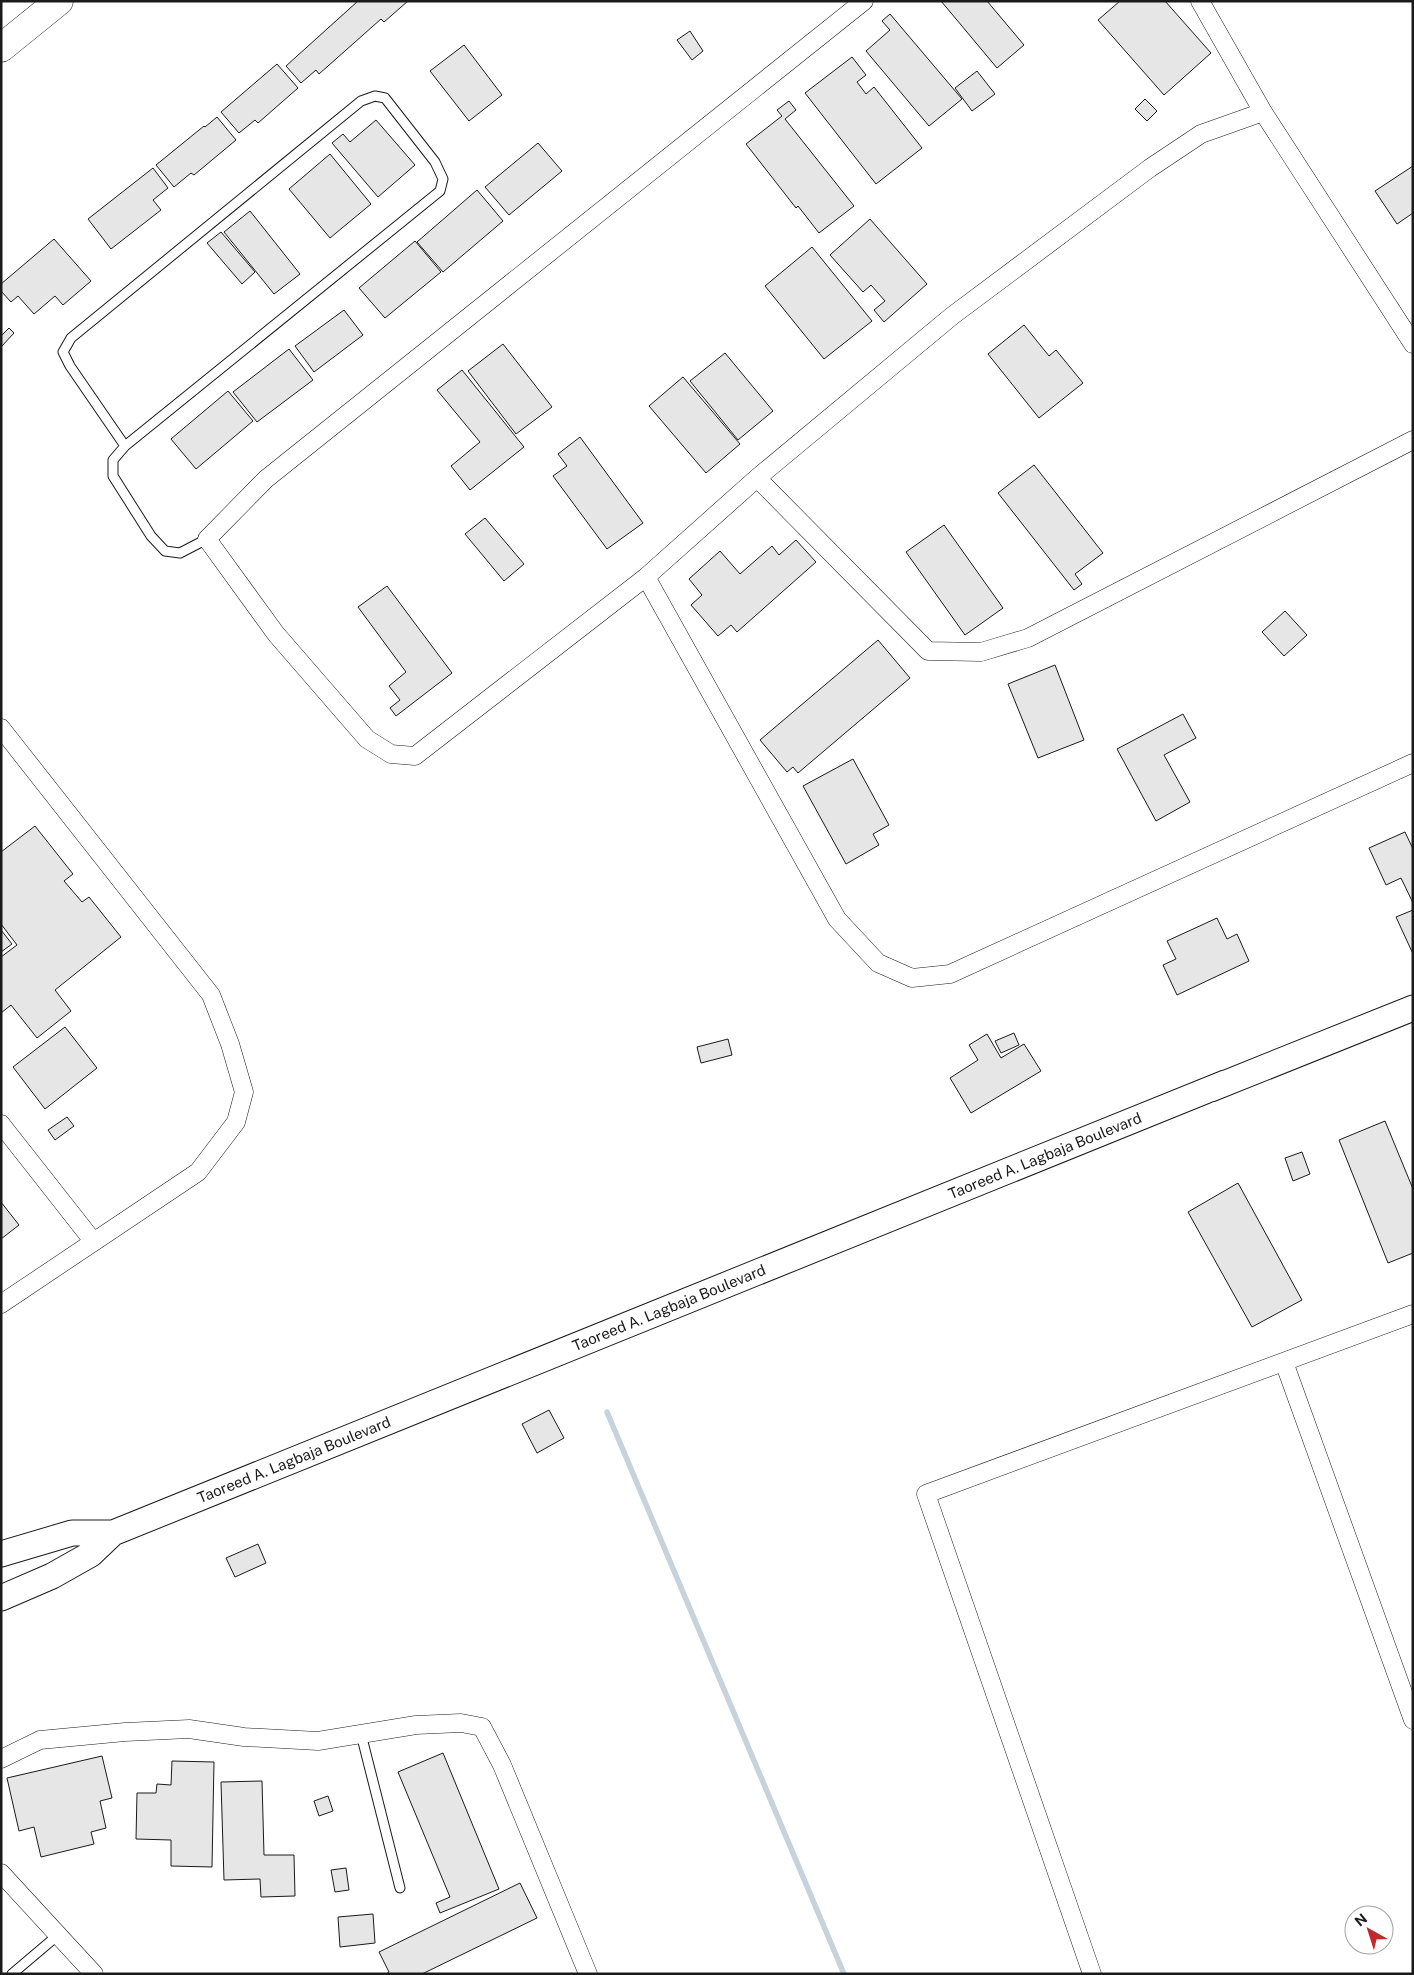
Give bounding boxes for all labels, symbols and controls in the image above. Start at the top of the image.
street label: Taoreed A. Lagbaja Boulevard [946,1109,1144,1202]
street label: Taoreed A. Lagbaja Boulevard [570,1261,768,1354]
street label: Taoreed A. Lagbaja Boulevard [195,1413,393,1506]
north arrow [1344,1905,1394,1955]
text: N [1352,1910,1370,1930]

